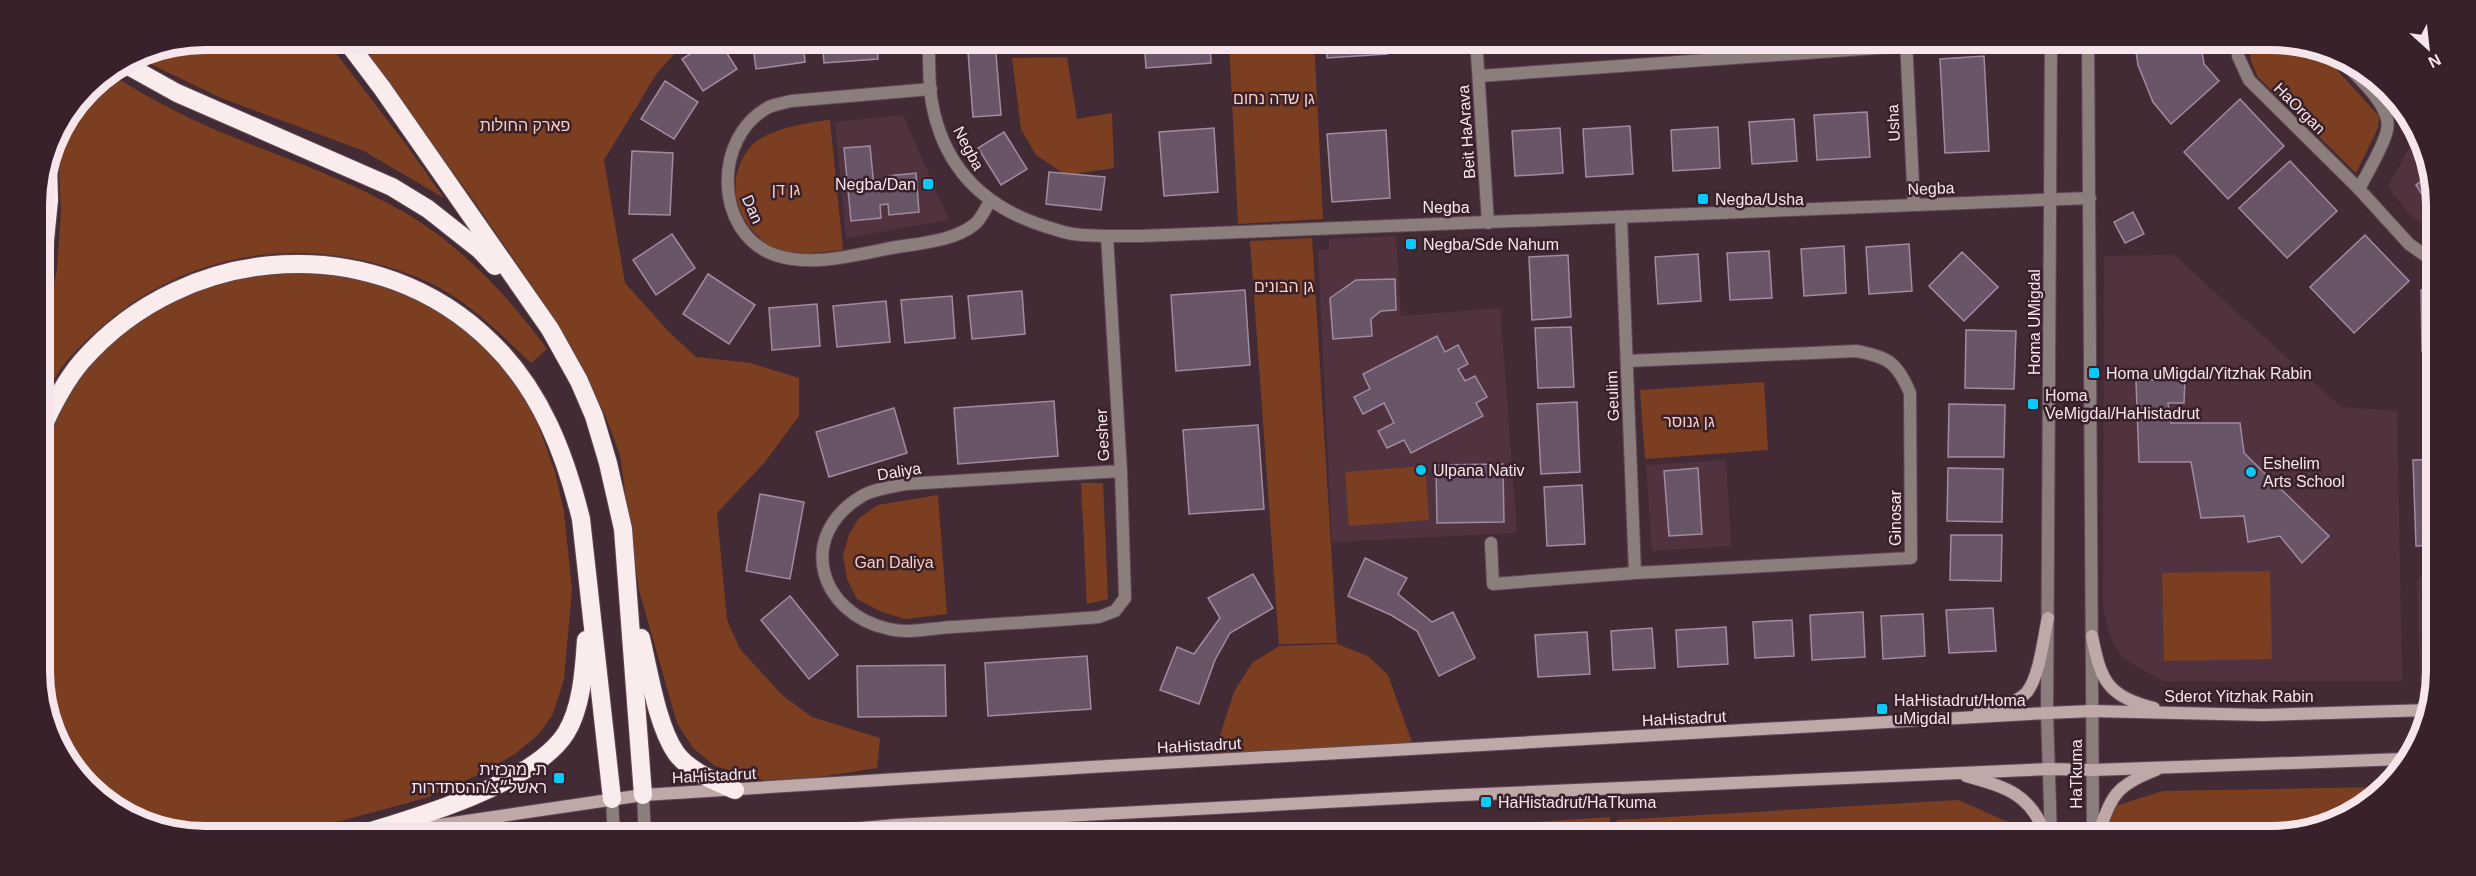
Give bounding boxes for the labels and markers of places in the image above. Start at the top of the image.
place label: Negba/Dan [835,176,916,193]
marker: Negba/Dan [921,177,935,191]
place label: Negba/Usha [1715,191,1804,208]
marker: Negba/Usha [1696,192,1710,206]
place label: Negba/Sde Nahum [1423,236,1559,253]
marker: Negba/Sde Nahum [1404,237,1418,251]
place label: Homa uMigdal/Yitzhak Rabin [2106,365,2312,382]
marker: Homa uMigdal/Yitzhak Rabin [2087,366,2101,380]
place label: Homa VeMigdal/HaHistadrut [2045,387,2200,422]
marker: Homa VeMigdal/HaHistadrut [2026,397,2040,411]
place label: Eshelim Arts School [2263,455,2345,490]
place label: Ulpana Nativ [1433,462,1525,479]
marker: Ulpana Nativ [1414,463,1428,477]
marker: Eshelim Arts School [2244,465,2258,479]
place label: HaHistadrut/Homa uMigdal [1894,692,2026,727]
marker: HaHistadrut/Homa uMigdal [1875,702,1889,716]
place label: ת. מרכזית ראשל״צ/ההסתדרות [411,761,547,796]
marker: ת. מרכזית ראשל״צ/ההסתדרות [552,771,566,785]
place label: HaHistadrut/HaTkuma [1498,794,1656,811]
marker: HaHistadrut/HaTkuma [1479,795,1493,809]

